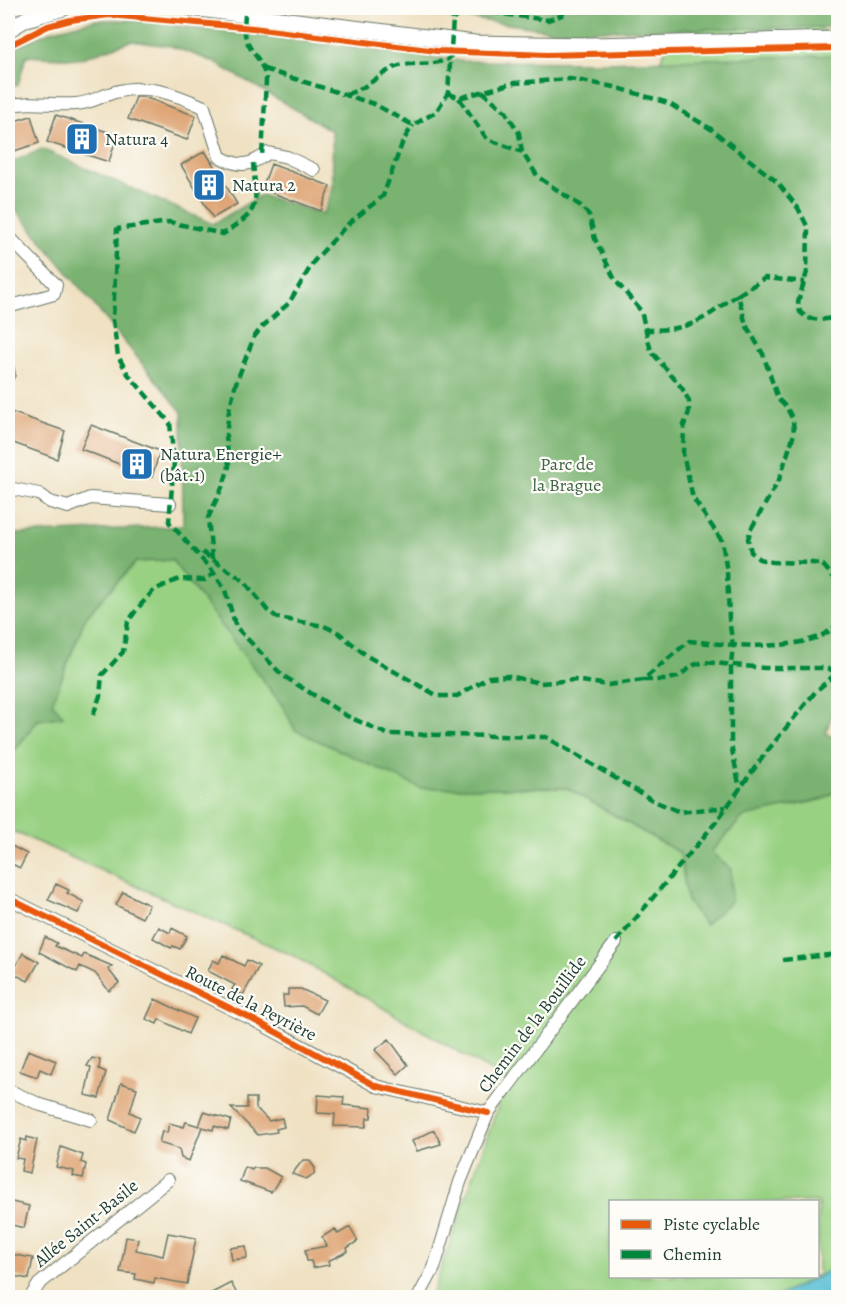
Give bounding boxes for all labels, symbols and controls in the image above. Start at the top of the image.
building icon: Natura 4 [64,121,100,157]
place label: Natura 4 [105,127,168,151]
building icon: Natura 2 [191,167,227,203]
place label: Natura 2 [232,173,296,197]
place label: Natura Energie+ (bât.1) [160,442,282,487]
building icon: Natura Energie+ (bât.1) [119,446,155,482]
park label: Parc de la Brague [533,452,601,497]
street label: Chemin de la Bouillide [472,950,592,1098]
street label: Route de la Peyrière [181,960,321,1046]
street label: Allée Saint-Basile [28,1174,143,1273]
legend [609,1200,819,1278]
text: Piste cyclable [663,1212,760,1236]
text: Chemin [663,1242,722,1266]

